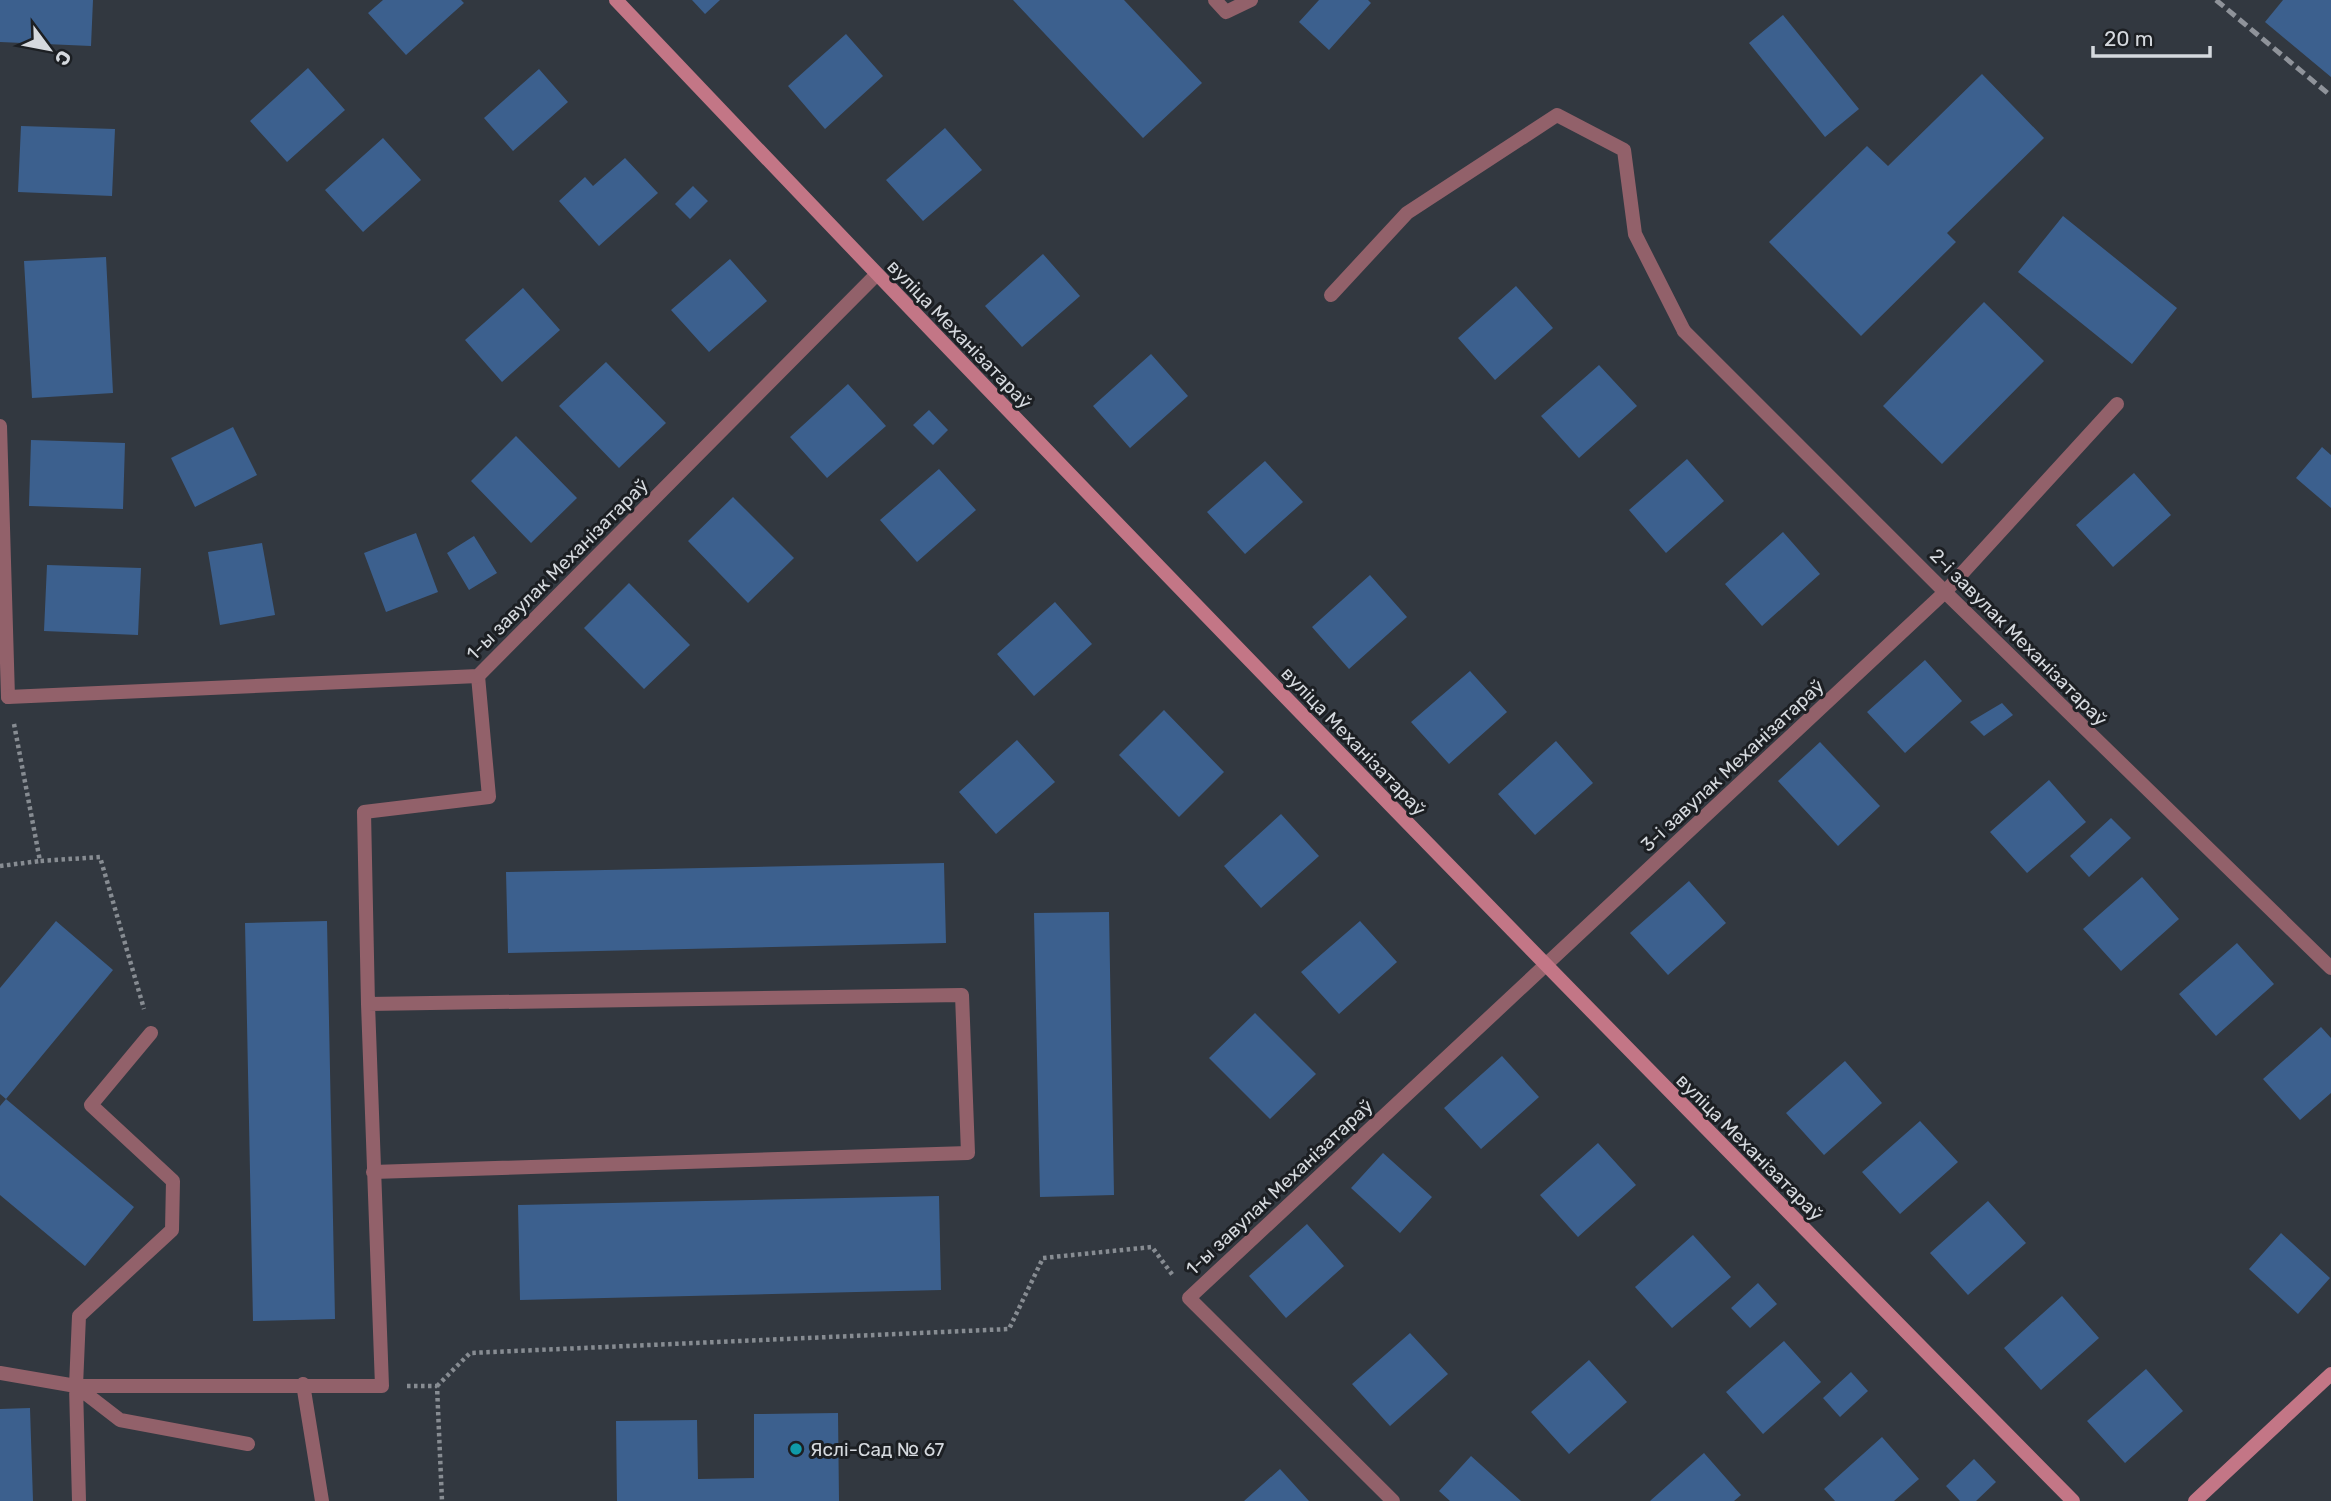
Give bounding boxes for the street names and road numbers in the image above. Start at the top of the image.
street label: вуліца Механізатараў [882,255,1037,414]
street label: 1-ы завулак Механізатараў [462,474,653,665]
street label: 2-і завулак Механізатараў [1925,544,2112,731]
street label: вуліца Механізатараў [1276,662,1431,821]
street label: 3-і завулак Механізатараў [1636,674,1829,856]
street label: вуліца Механізатараў [1671,1069,1828,1226]
street label: 1-ы завулак Механізатараў [1181,1094,1378,1280]

